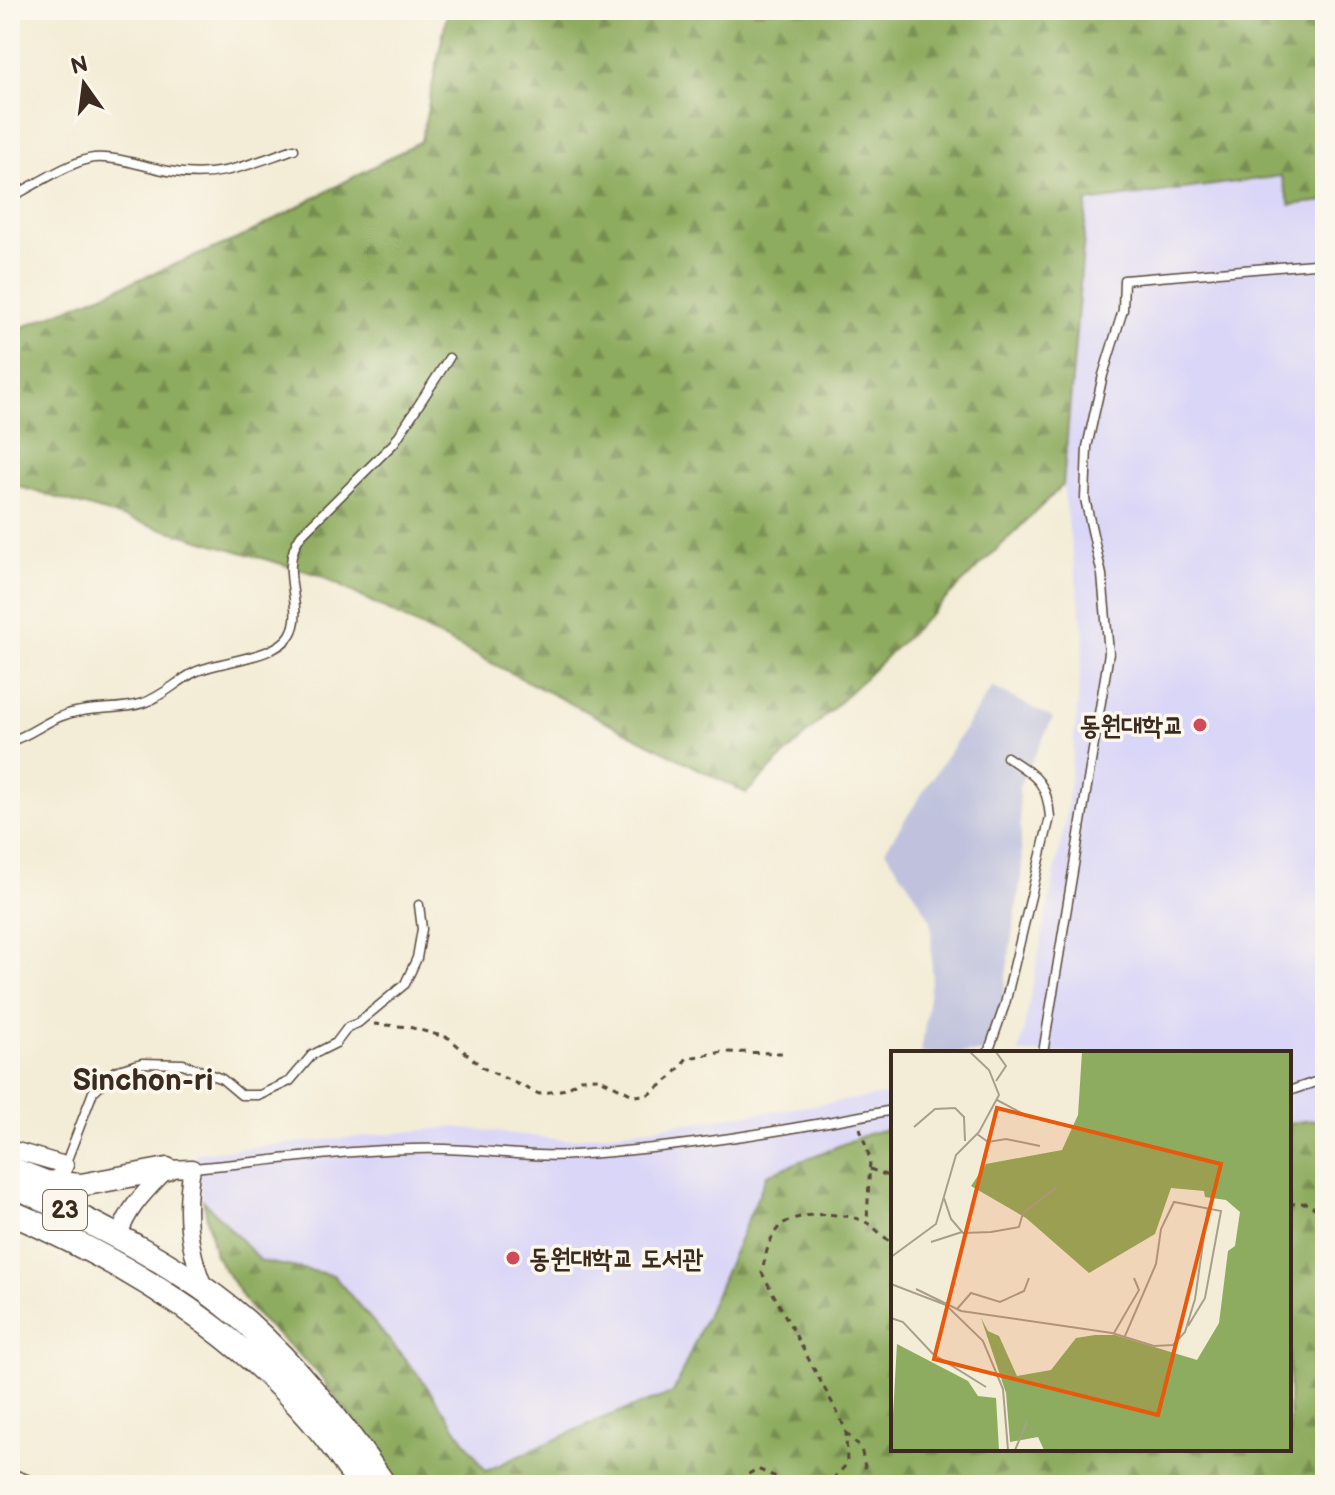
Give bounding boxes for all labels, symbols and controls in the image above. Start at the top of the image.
north arrow [44,44,124,124]
text: N [68,51,91,81]
place label: 동원대학교 [1079,711,1184,742]
marker: 동원대학교 [1191,716,1209,734]
inset map [891,1051,1291,1451]
district label: Sinchon-ri [73,1063,213,1099]
road number: 23 [43,1190,87,1230]
place label: 동원대학교 도서관 [529,1244,703,1275]
marker: 동원대학교 도서관 [504,1249,522,1267]

